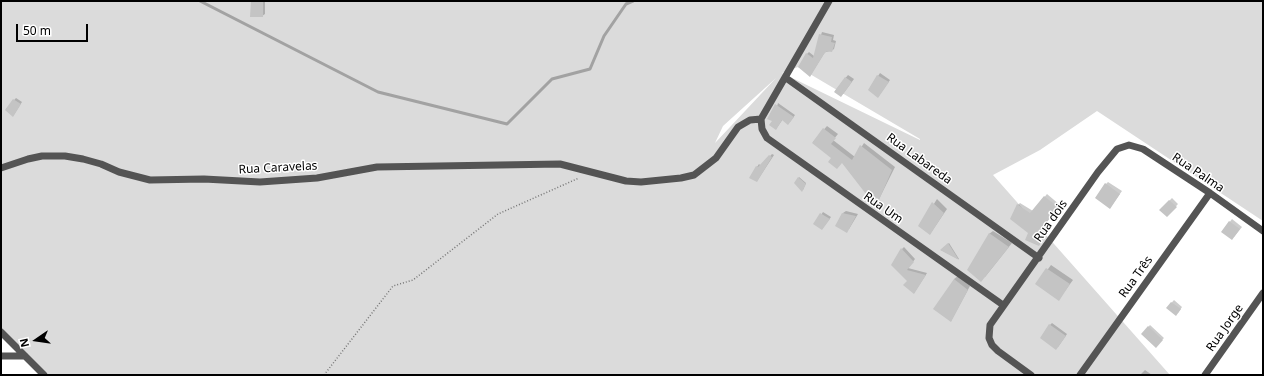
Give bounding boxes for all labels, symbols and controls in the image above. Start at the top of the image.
scale bar [18,16,90,42]
text: 50 m [23,22,51,39]
street label: Rua Labareda [883,130,955,188]
street label: Rua Palma [1169,150,1227,196]
street label: Rua Caravelas [238,159,318,177]
street label: Rua Um [861,189,905,227]
street label: Rua dois [1031,197,1071,245]
street label: Rua Três [1116,253,1156,301]
street label: Rua Jorge [1204,302,1246,354]
north arrow [16,320,56,360]
text: N [16,337,32,349]

